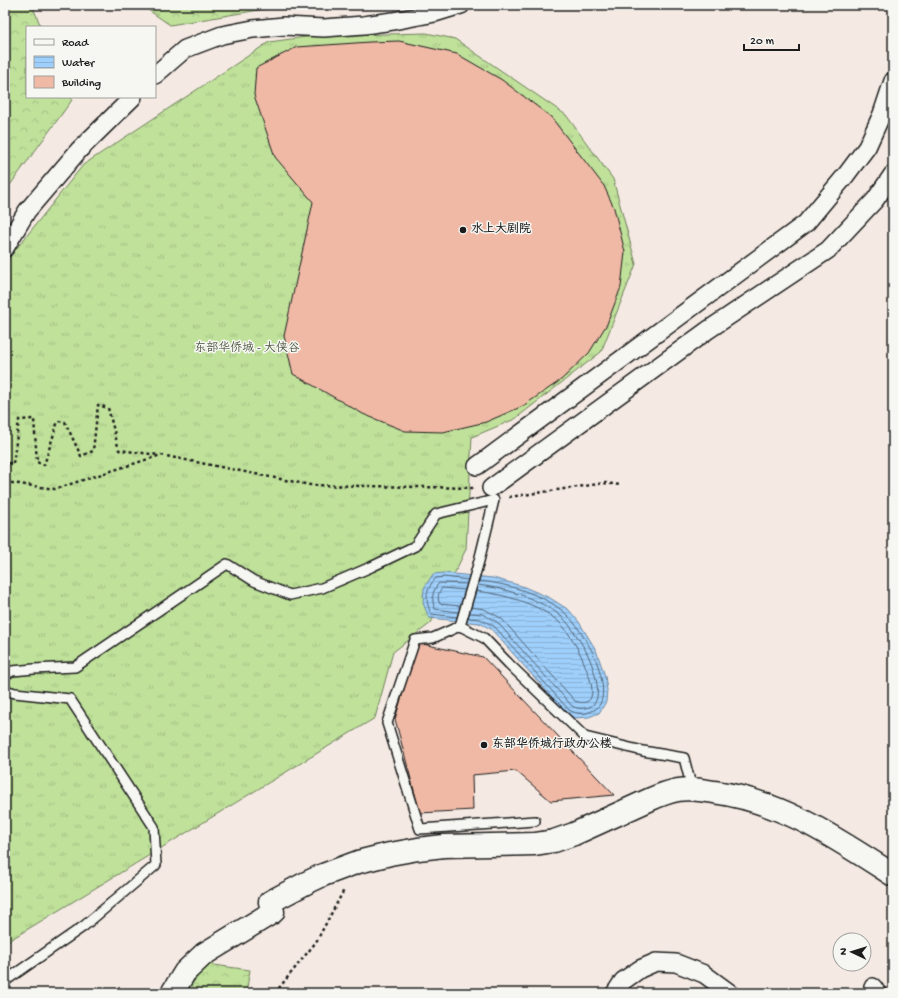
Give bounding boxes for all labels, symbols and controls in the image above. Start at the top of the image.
legend [26,26,156,98]
scale bar [744,26,799,52]
text: 20 m [750,35,775,49]
text: Road [62,37,89,51]
text: Water [62,57,96,71]
text: Building [61,77,101,91]
place label: 水上大剧院 [471,221,531,237]
marker: 水上大剧院 [458,225,468,235]
park label: 东部华侨城 - 大侠谷 [194,340,300,356]
place label: 东部华侨城行政办公楼 [492,737,612,752]
marker: 东部华侨城行政办公楼 [479,740,489,750]
north arrow [832,932,872,972]
text: N [838,947,850,955]

